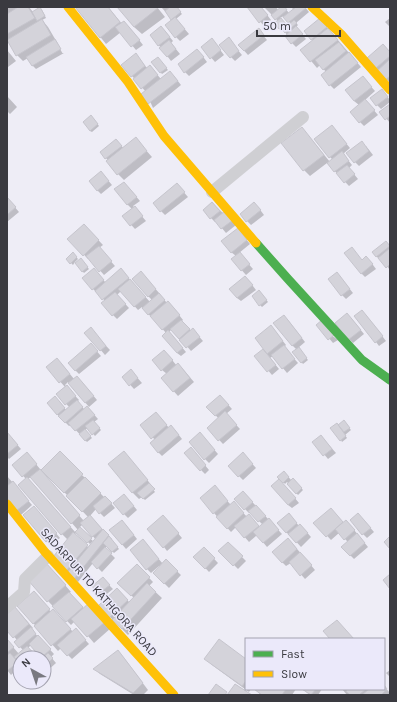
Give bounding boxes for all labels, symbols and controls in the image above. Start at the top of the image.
scale bar [257,12,340,38]
text: 50 m [263,19,291,33]
street label: SADARPUR TO KATHGORA ROAD [38,525,160,659]
legend [245,638,385,690]
text: Fast [281,647,305,661]
north arrow [12,650,52,690]
text: N [19,655,33,670]
text: Slow [281,667,307,681]

